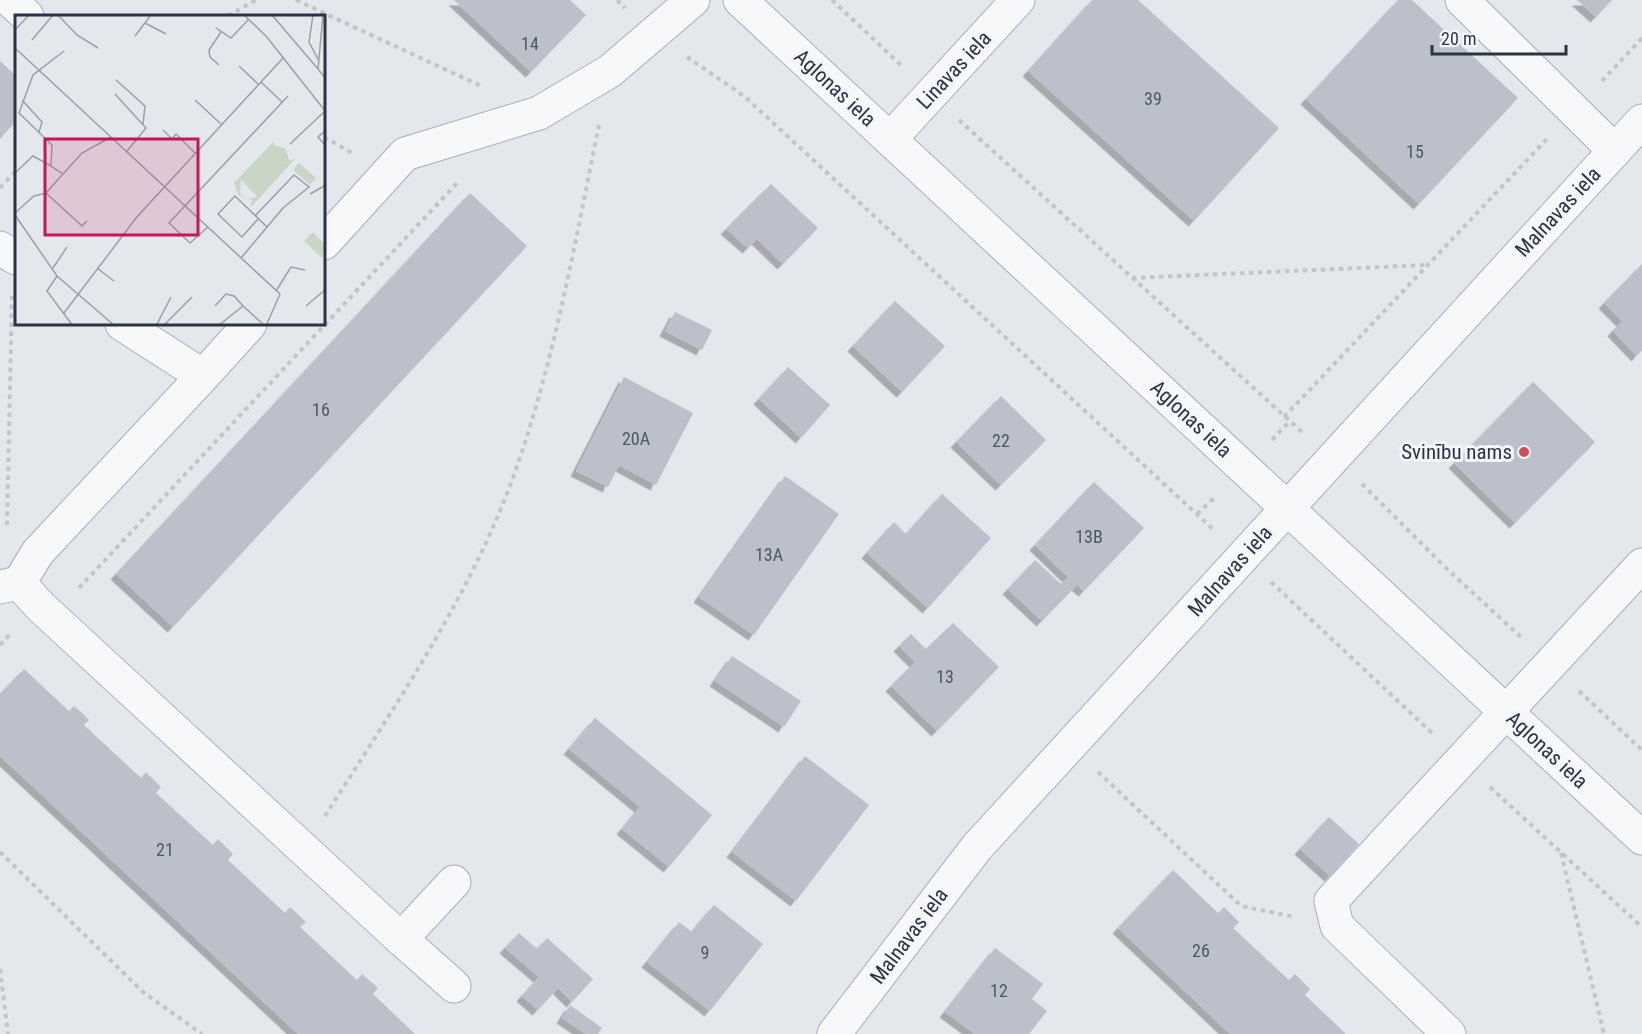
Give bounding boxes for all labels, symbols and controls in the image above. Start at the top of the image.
inset map [15,15,326,326]
scale bar [1432,18,1566,56]
street label: Linavas iela [912,26,996,114]
text: 20 m [1441,28,1476,49]
house number: 14 [521,33,539,54]
street label: Aglonas iela [790,44,880,132]
house number: 39 [1144,88,1162,109]
house number: 15 [1406,141,1424,162]
street label: Malnavas iela [1510,162,1606,262]
street label: Aglonas iela [1146,375,1236,463]
house number: 16 [312,399,330,420]
house number: 20A [622,428,651,449]
house number: 22 [992,430,1010,451]
place label: Svinību nams [1401,440,1512,464]
marker: Svinību nams [1517,445,1531,459]
street label: Malnavas iela [1183,521,1277,621]
house number: 13B [1075,526,1103,547]
house number: 13A [755,544,784,565]
house number: 13 [936,666,954,687]
street label: Aglonas iela [1502,706,1592,794]
house number: 21 [156,839,174,860]
street label: Malnavas iela [865,883,953,989]
house number: 26 [1192,940,1210,961]
house number: 9 [701,942,709,963]
house number: 12 [990,980,1008,1001]

